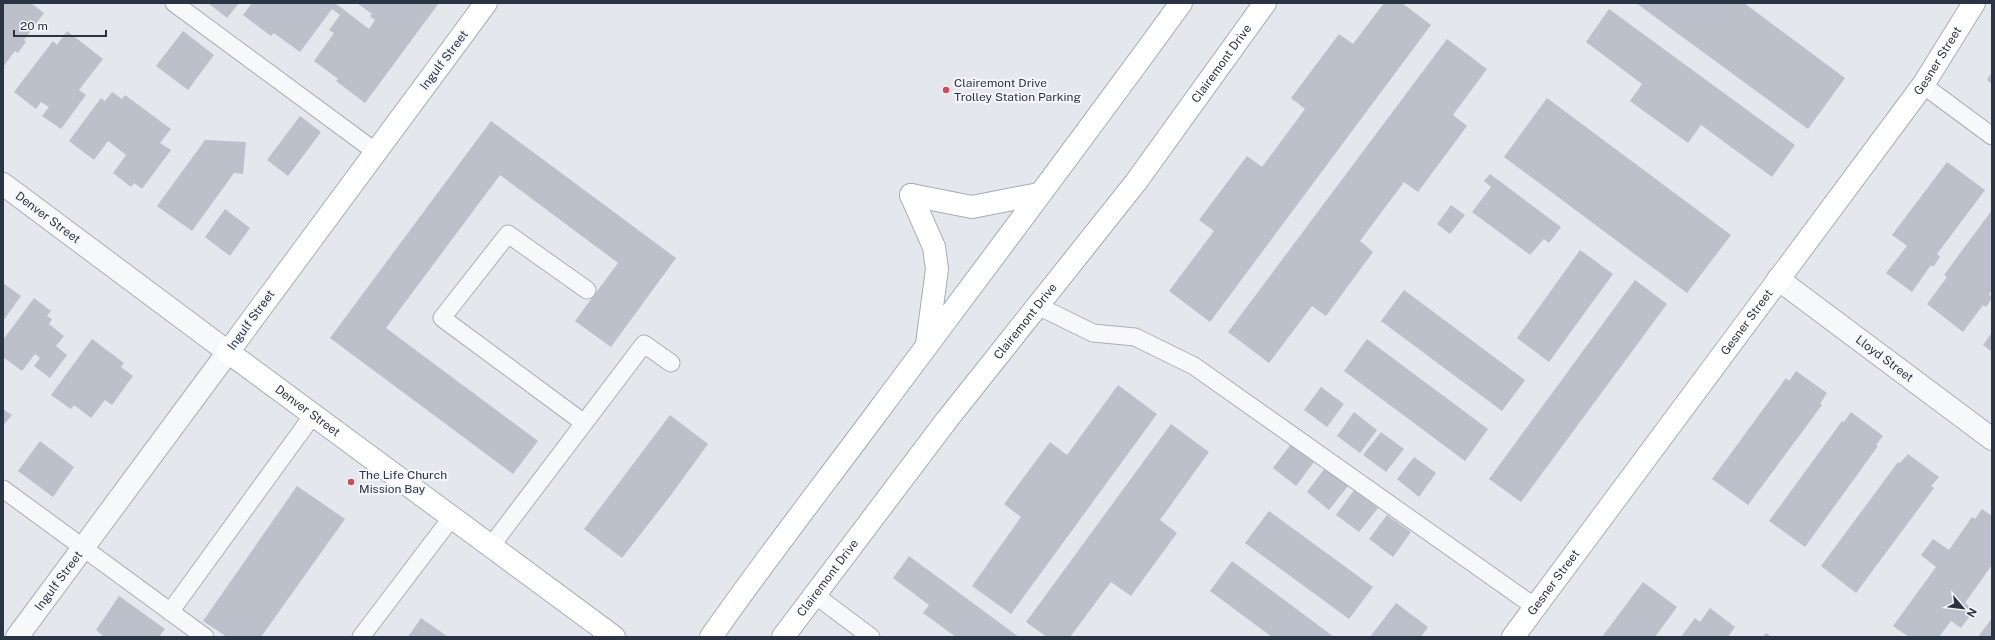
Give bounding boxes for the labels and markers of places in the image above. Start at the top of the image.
place label: Clairemont Drive Trolley Station Parking [954,76,1081,104]
marker: Clairemont Drive Trolley Station Parking [941,85,951,95]
place label: The Life Church Mission Bay [359,468,447,496]
marker: The Life Church Mission Bay [346,477,356,487]

